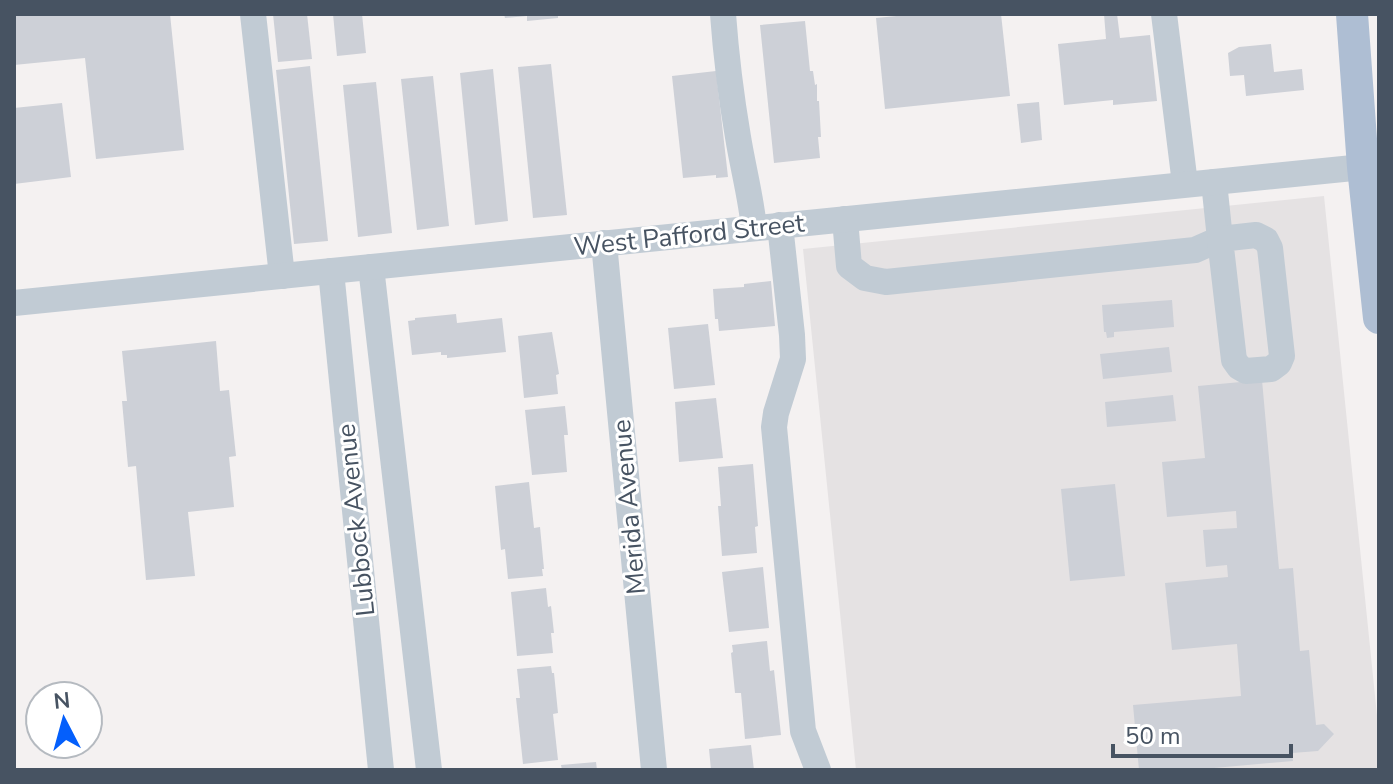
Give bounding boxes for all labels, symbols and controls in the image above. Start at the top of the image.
street label: West Pafford Street [572,205,807,265]
street label: Merida Avenue [604,418,654,596]
street label: Lubbock Avenue [328,422,384,618]
north arrow [24,680,104,760]
text: N [52,685,72,717]
scale bar [1113,708,1291,758]
text: 50 m [1125,720,1181,752]

